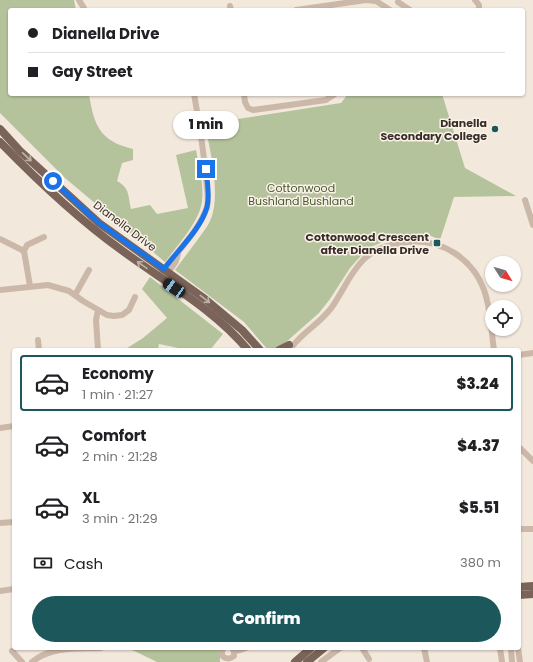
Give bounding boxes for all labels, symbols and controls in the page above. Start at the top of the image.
text: Dianella Drive [52,23,159,44]
text: Gay Street [52,61,133,82]
callout: 1 min [173,111,239,139]
text: 1 min [189,115,223,134]
place label: Dianella Secondary College [381,115,487,144]
marker: Dianella Secondary College [490,124,500,134]
one-way arrow [22,152,32,162]
route end [197,160,215,178]
route start [44,172,62,190]
park label: Cottonwood Bushland Bushland [248,180,354,209]
street label: Dianella Drive [90,197,160,255]
place label: Cottonwood Crescent after Dianella Drive [306,229,430,258]
marker: Cottonwood Crescent after Dianella Drive [432,238,442,248]
north arrow [485,256,521,292]
map controls [485,256,521,336]
one-way arrow [136,261,147,269]
car [161,276,187,300]
one-way arrow [200,295,211,303]
button: locate [485,300,521,336]
text: Economy [82,363,154,384]
icon: car [34,365,70,401]
text: $3.24 [457,373,499,394]
text: 1 min · 21:27 [82,385,153,404]
text: Comfort [82,425,146,446]
icon: car [34,427,70,463]
text: $4.37 [457,435,499,456]
text: 2 min · 21:28 [82,447,158,466]
text: XL [82,487,100,508]
icon: car [34,489,70,525]
text: $5.51 [459,497,499,518]
text: 3 min · 21:29 [82,509,158,528]
icon: cash [32,552,54,574]
text: Cash [64,553,103,574]
text: 380 m [460,553,501,572]
button: Confirm [32,596,501,642]

